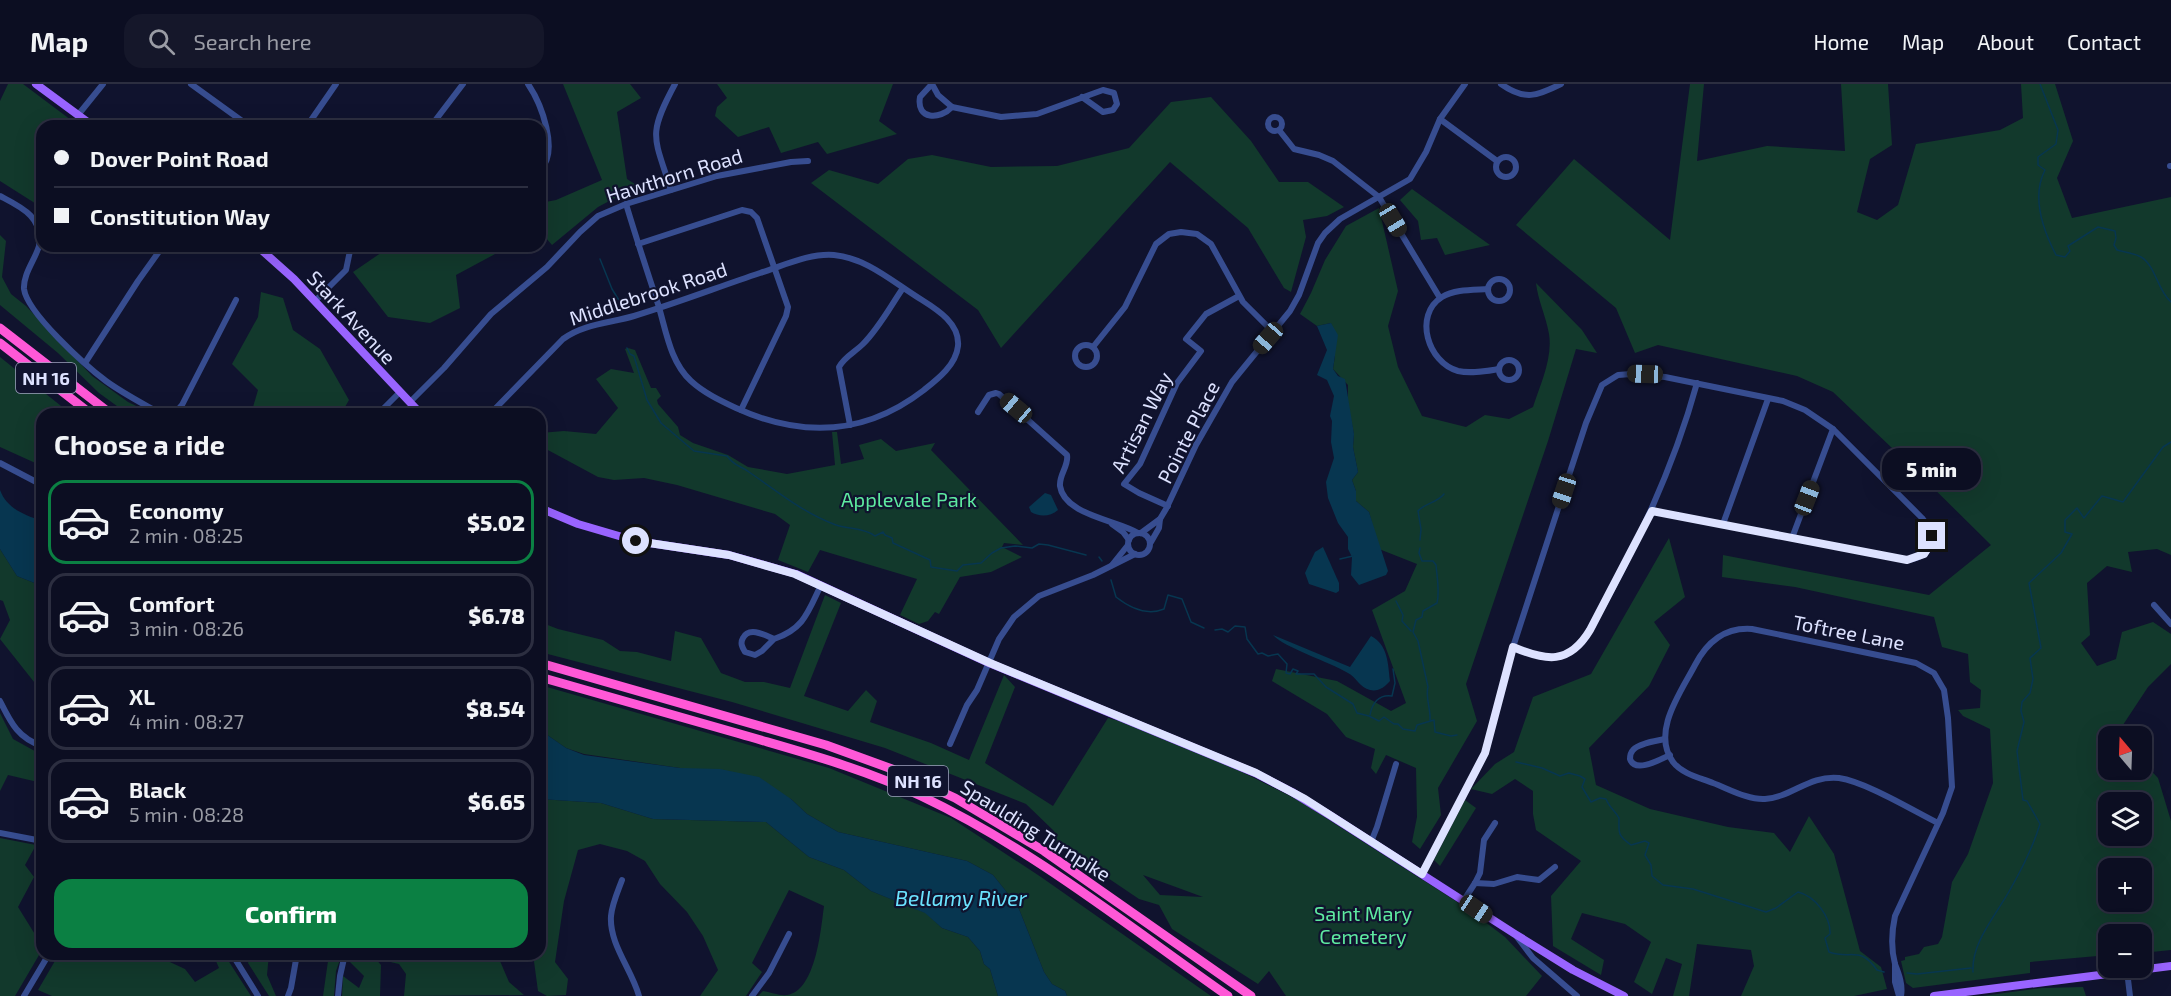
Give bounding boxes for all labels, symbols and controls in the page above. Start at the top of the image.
search box [124,14,544,68]
text: Map [30,24,88,58]
icon: search [145,25,178,58]
text: Search here [193,28,312,54]
text: Home [1813,29,1869,54]
text: Map [1902,29,1944,54]
text: About [1977,29,2034,54]
text: Contact [2067,29,2141,54]
street label: Hawthorn Road [603,143,745,207]
text: Dover Point Road [90,145,269,171]
car [1376,200,1410,240]
text: Constitution Way [90,203,270,229]
street label: Middlebrook Road [566,256,730,330]
street label: Stark Avenue [303,265,401,369]
car [1249,319,1287,357]
road number: NH 16 [16,363,76,393]
car [1627,364,1663,384]
street label: Artisan Way [1105,367,1177,477]
street label: Pointe Place [1152,377,1224,487]
car [996,390,1036,426]
text: Choose a ride [54,428,225,460]
callout: 5 min [1882,449,1982,491]
text: 5 min [1906,457,1957,481]
car [1550,471,1578,511]
car [1792,478,1822,518]
park label: Applevale Park [841,487,977,511]
icon: car [57,495,111,549]
text: Economy [129,497,224,523]
text: $5.02 [467,509,525,535]
route end [1918,522,1945,549]
text: 2 min · 08:25 [129,523,243,547]
route start [622,527,649,554]
icon: car [57,588,111,642]
text: Comfort [129,590,214,616]
text: $6.78 [468,602,525,628]
street label: Toftree Lane [1791,609,1907,655]
text: 3 min · 08:26 [129,616,244,640]
icon: car [57,681,111,735]
text: XL [129,683,155,709]
text: $8.54 [466,695,525,721]
text: 4 min · 08:27 [129,709,244,733]
north arrow [2098,726,2152,780]
map controls [2098,726,2152,978]
road number: NH 16 [888,766,948,796]
icon: car [57,774,111,828]
street label: Spaulding Turnpike [957,774,1115,886]
text: Black [129,776,186,802]
text: $6.65 [468,788,525,814]
button: layers [2098,792,2152,846]
text: 5 min · 08:28 [129,802,244,826]
button: + [2098,858,2152,912]
button: Confirm [54,879,528,948]
water label: Bellamy River [895,885,1028,911]
car [1456,891,1496,927]
park label: Saint Mary Cemetery [1314,901,1412,948]
button: − [2098,924,2152,978]

